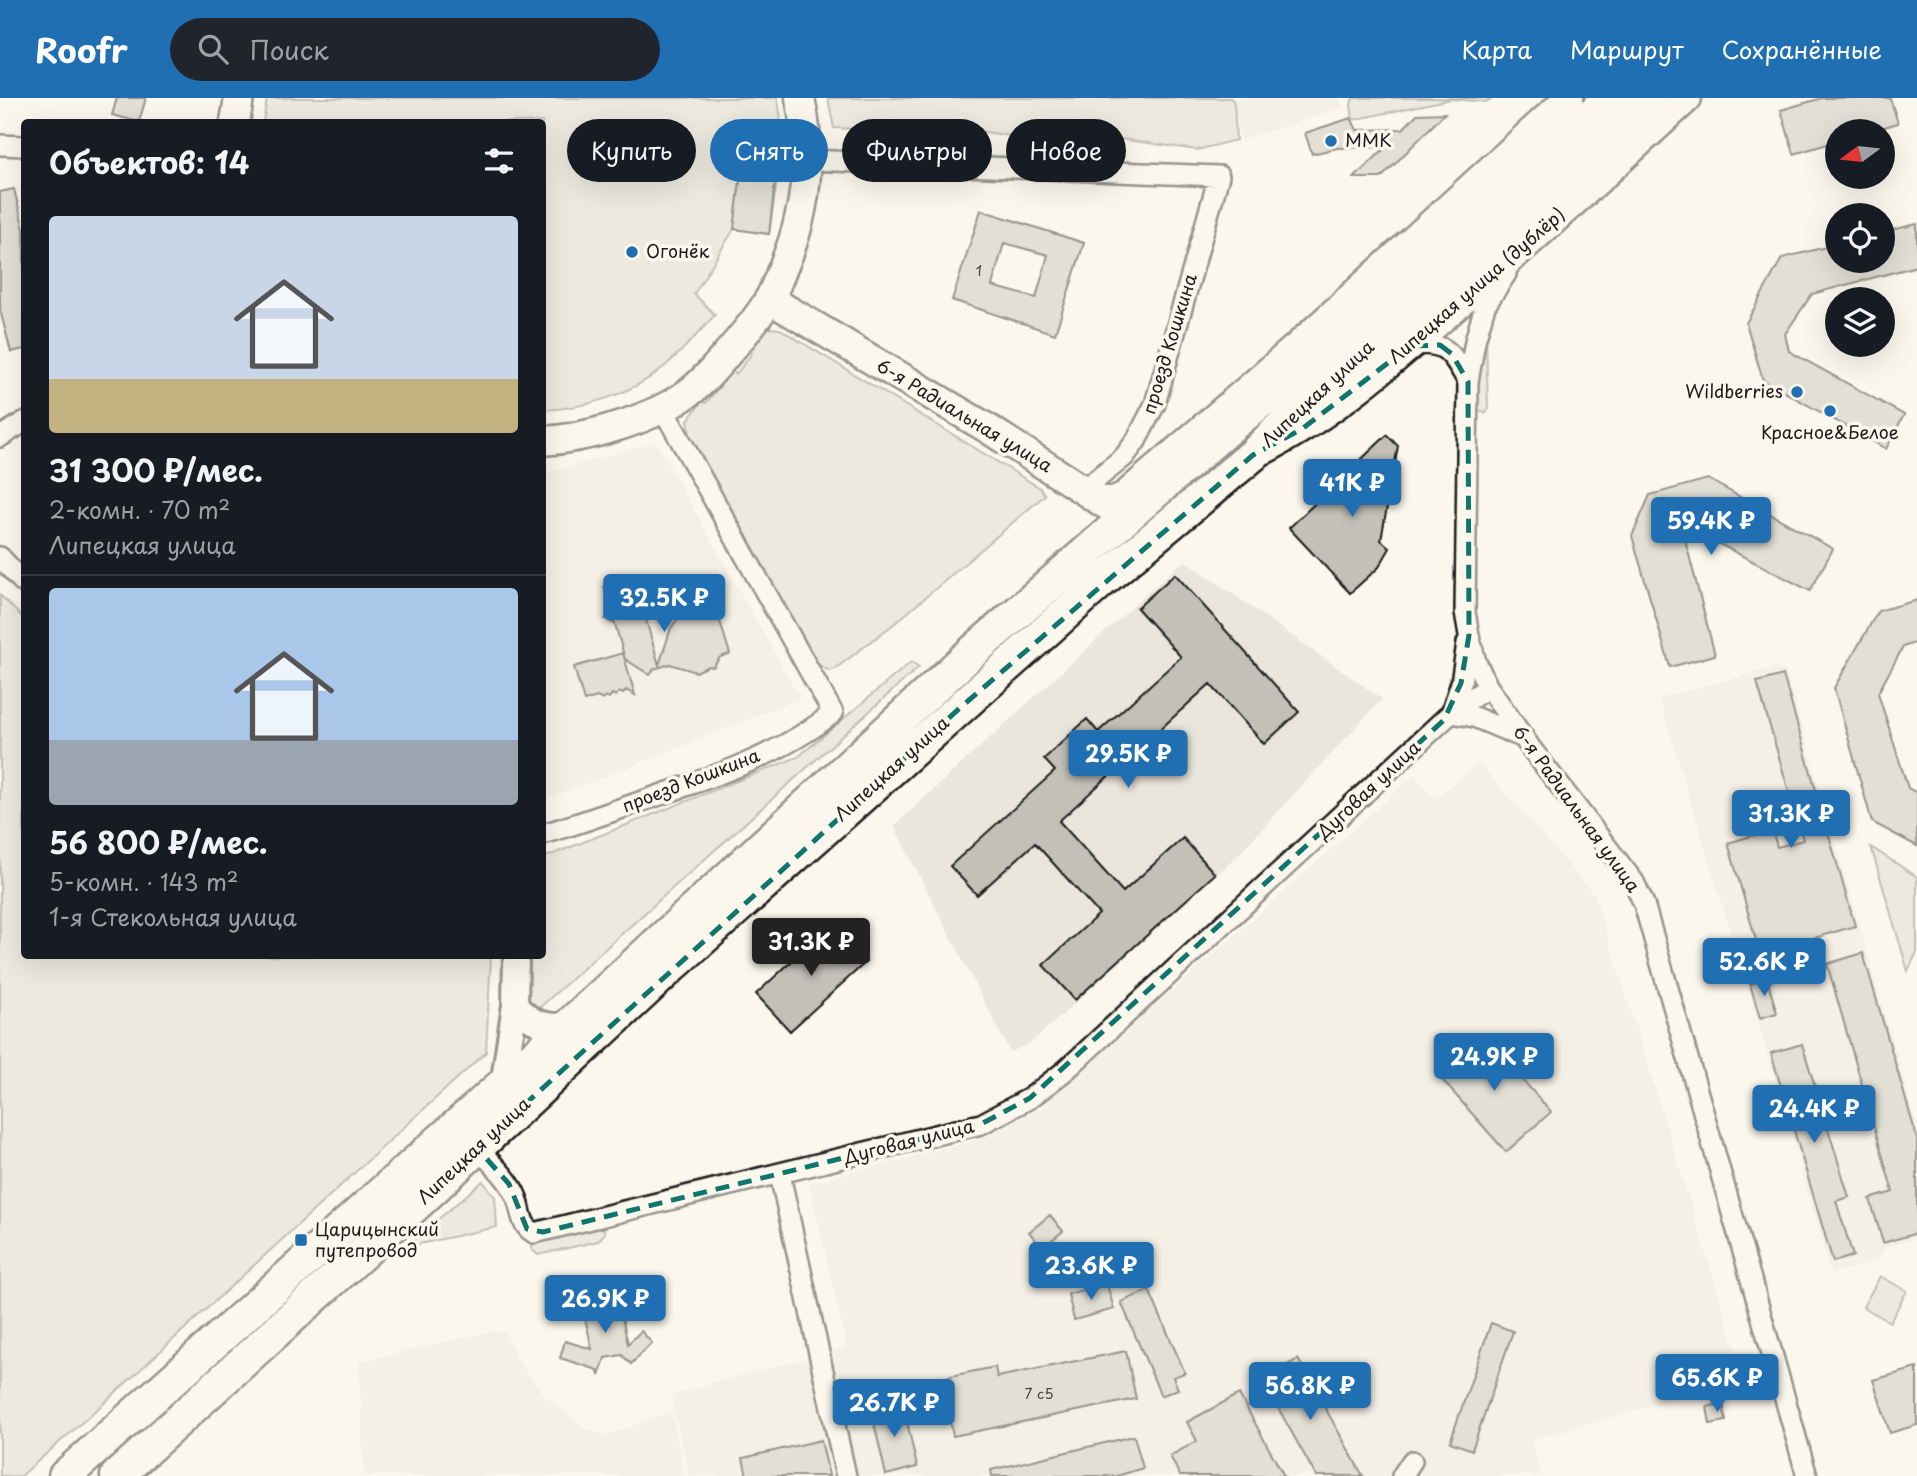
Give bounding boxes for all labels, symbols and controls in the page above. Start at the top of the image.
search box [170,18,660,81]
text: Roofr [35,24,128,74]
icon: search [194,30,232,68]
text: Поиск [250,30,329,69]
text: Карта [1461,31,1532,67]
text: Маршрут [1570,31,1684,67]
text: Сохранённые [1722,31,1882,67]
chip: Купить [567,119,696,182]
chip: Снять [710,119,828,182]
chip: Фильтры [842,119,992,182]
chip: Новое [1006,119,1126,182]
north arrow [1825,119,1895,189]
map controls [1825,119,1895,357]
place label: ММК [1345,126,1392,153]
marker: ММК [1323,133,1339,149]
text: Объектов: 14 [49,139,249,184]
icon: filters [480,142,518,180]
street label: Липецкая улица (дублёр) [1382,200,1570,369]
button: locate [1825,203,1895,273]
place label: Огонёк [646,237,710,264]
marker: Огонёк [624,244,640,260]
house number: 1 [976,260,982,281]
icon: home [221,261,347,387]
street label: проезд Кошкина [1134,269,1203,417]
button: layers [1825,287,1895,357]
street label: Липецкая улица [1254,333,1380,453]
street label: 6-я Радиальная улица [872,351,1059,478]
place label: Wildberries [1685,377,1783,404]
marker: Wildberries [1789,384,1805,400]
marker: Красное&Белое [1822,403,1838,419]
place label: Красное&Белое [1761,418,1899,445]
text: 31 300 ₽/мес. [49,447,263,492]
pin: 41K ₽ [1303,460,1401,519]
text: 41K ₽ [1319,464,1385,499]
text: 2-комн. · 70 m² [49,492,230,527]
pin: 59.4K ₽ [1646,498,1776,557]
text: 59.4K ₽ [1667,502,1755,537]
text: Липецкая улица [49,527,236,562]
pin: 32.5K ₽ [599,574,729,634]
text: 32.5K ₽ [619,579,709,614]
icon: home [221,633,347,759]
street label: Липецкая улица [828,708,955,827]
street label: 6-я Радиальная улица [1507,719,1648,898]
pin: 29.5K ₽ [1063,730,1193,790]
street label: Дуговая улица [1309,733,1426,845]
text: 29.5K ₽ [1085,735,1171,770]
street label: проезд Кошкина [618,741,764,818]
pin: 31.3K ₽ [1726,790,1856,850]
text: 31.3K ₽ [1748,795,1834,830]
text: 56 800 ₽/мес. [49,819,268,864]
text: 5-комн. · 143 m² [49,864,239,899]
text: 1-я Стекольная улица [49,899,297,934]
pin: 31.3K ₽ [746,918,876,978]
text: 31.3K ₽ [768,923,854,958]
pin: 52.6K ₽ [1699,939,1829,998]
text: 52.6K ₽ [1719,943,1809,978]
pin: 24.9K ₽ [1429,1034,1559,1093]
text: 24.9K ₽ [1450,1038,1538,1073]
pin: 24.4K ₽ [1749,1086,1879,1145]
street label: Липецкая улица [410,1090,536,1210]
text: 24.4K ₽ [1768,1090,1860,1125]
street label: Дуговая улица [840,1111,977,1170]
place label: Царицынский путепровод [315,1215,439,1263]
marker: Царицынский путепровод [293,1232,309,1248]
pin: 23.6K ₽ [1026,1242,1156,1302]
text: 23.6K ₽ [1045,1247,1137,1282]
pin: 26.9K ₽ [540,1276,670,1335]
text: 26.9K ₽ [561,1280,649,1315]
pin: 65.6K ₽ [1652,1354,1782,1414]
text: 65.6K ₽ [1672,1359,1763,1394]
pin: 56.8K ₽ [1245,1362,1375,1422]
text: 56.8K ₽ [1265,1367,1355,1402]
pin: 26.7K ₽ [829,1380,959,1439]
house number: 7 с5 [1025,1383,1053,1404]
text: 26.7K ₽ [849,1384,939,1419]

